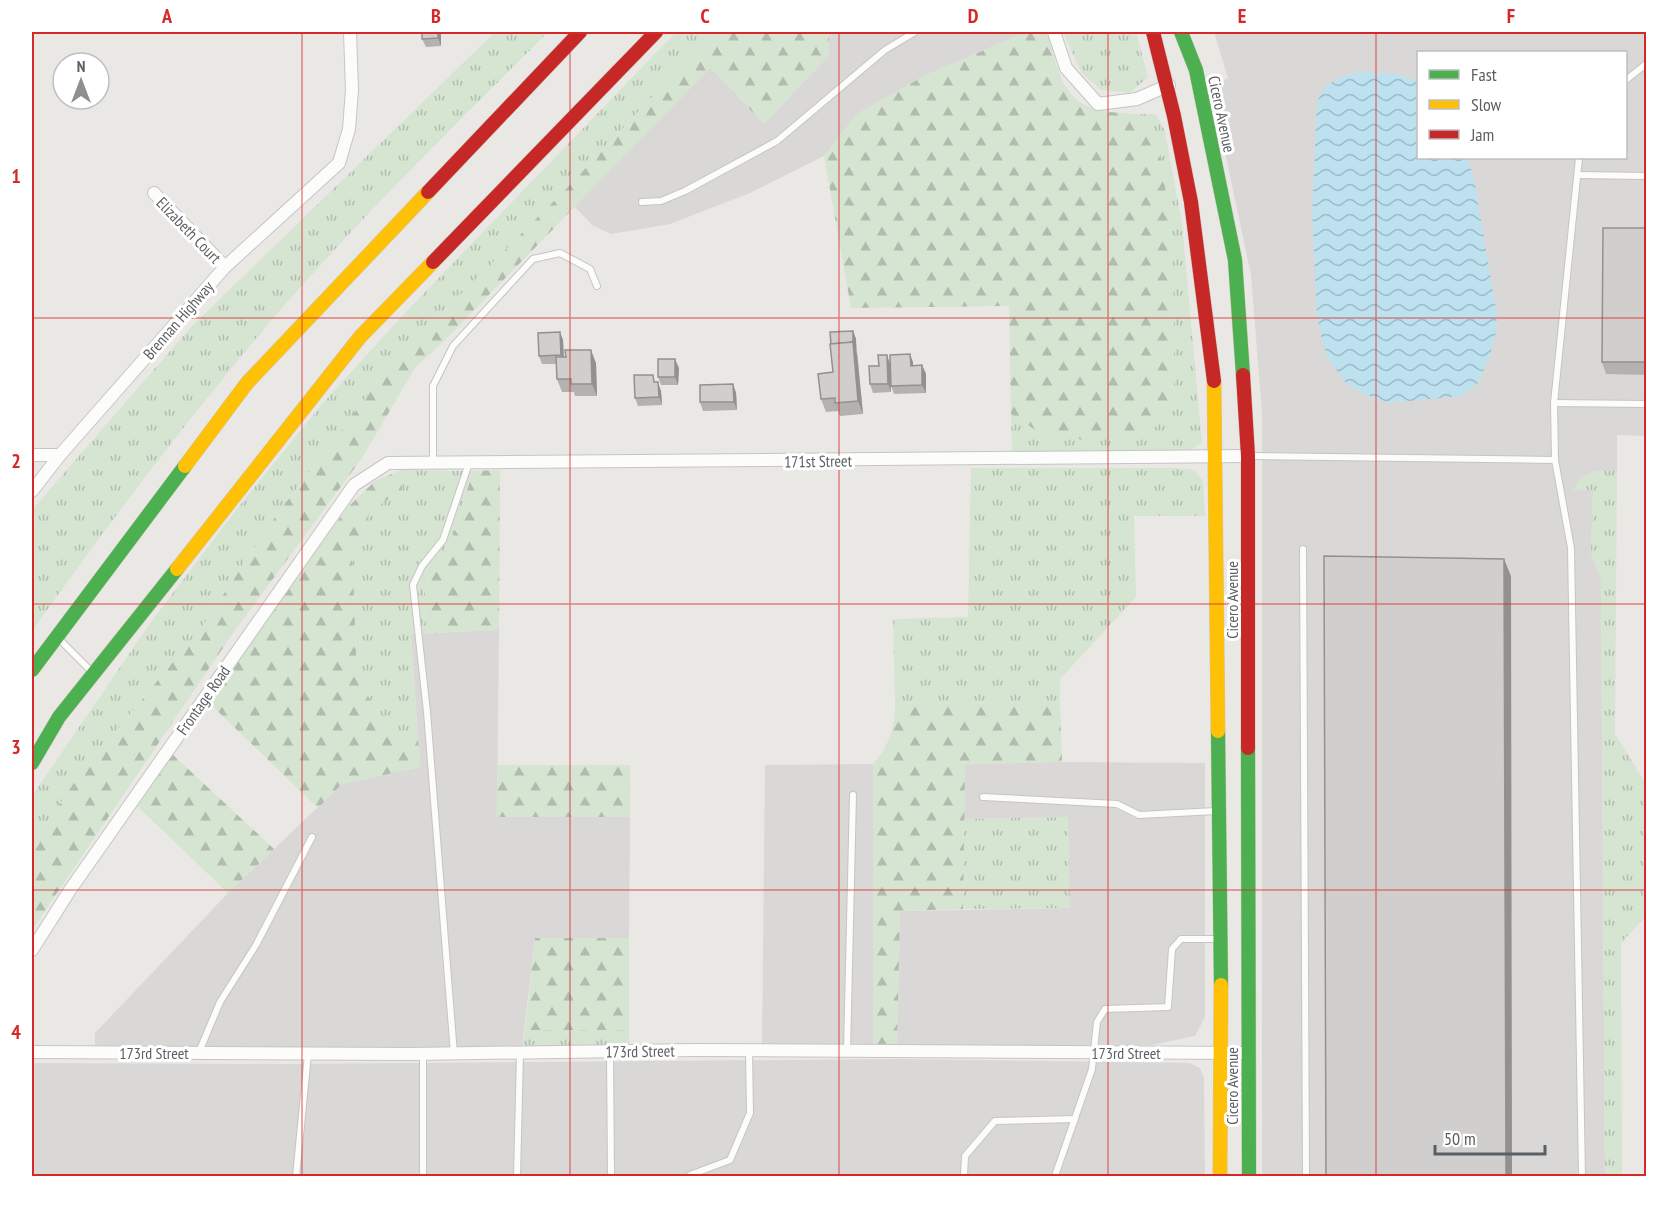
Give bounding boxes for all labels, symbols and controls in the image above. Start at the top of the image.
text: A [161,3,173,29]
text: B [431,3,441,29]
text: C [700,3,710,29]
text: D [968,3,979,29]
text: E [1238,3,1246,29]
text: F [1507,3,1515,29]
north arrow [51,51,111,111]
legend [1417,51,1627,159]
text: N [77,56,85,76]
text: Fast [1471,63,1497,86]
street label: Cicero Avenue [1204,74,1240,154]
text: Slow [1471,93,1502,116]
text: Jam [1470,123,1494,146]
text: 1 [11,163,21,189]
street label: Elizabeth Court [152,193,226,268]
street label: Brennan Highway [139,277,217,363]
text: 2 [11,448,21,474]
street label: 171st Street [784,450,853,472]
street label: Cicero Avenue [1222,561,1242,639]
street label: Frontage Road [172,661,234,738]
text: 3 [11,734,21,760]
text: 4 [11,1019,21,1045]
street label: 173rd Street [605,1040,675,1062]
street label: 173rd Street [119,1043,189,1063]
street label: 173rd Street [1091,1043,1161,1063]
street label: Cicero Avenue [1222,1047,1242,1125]
scale bar [1435,1118,1544,1156]
text: 50 m [1444,1127,1476,1150]

